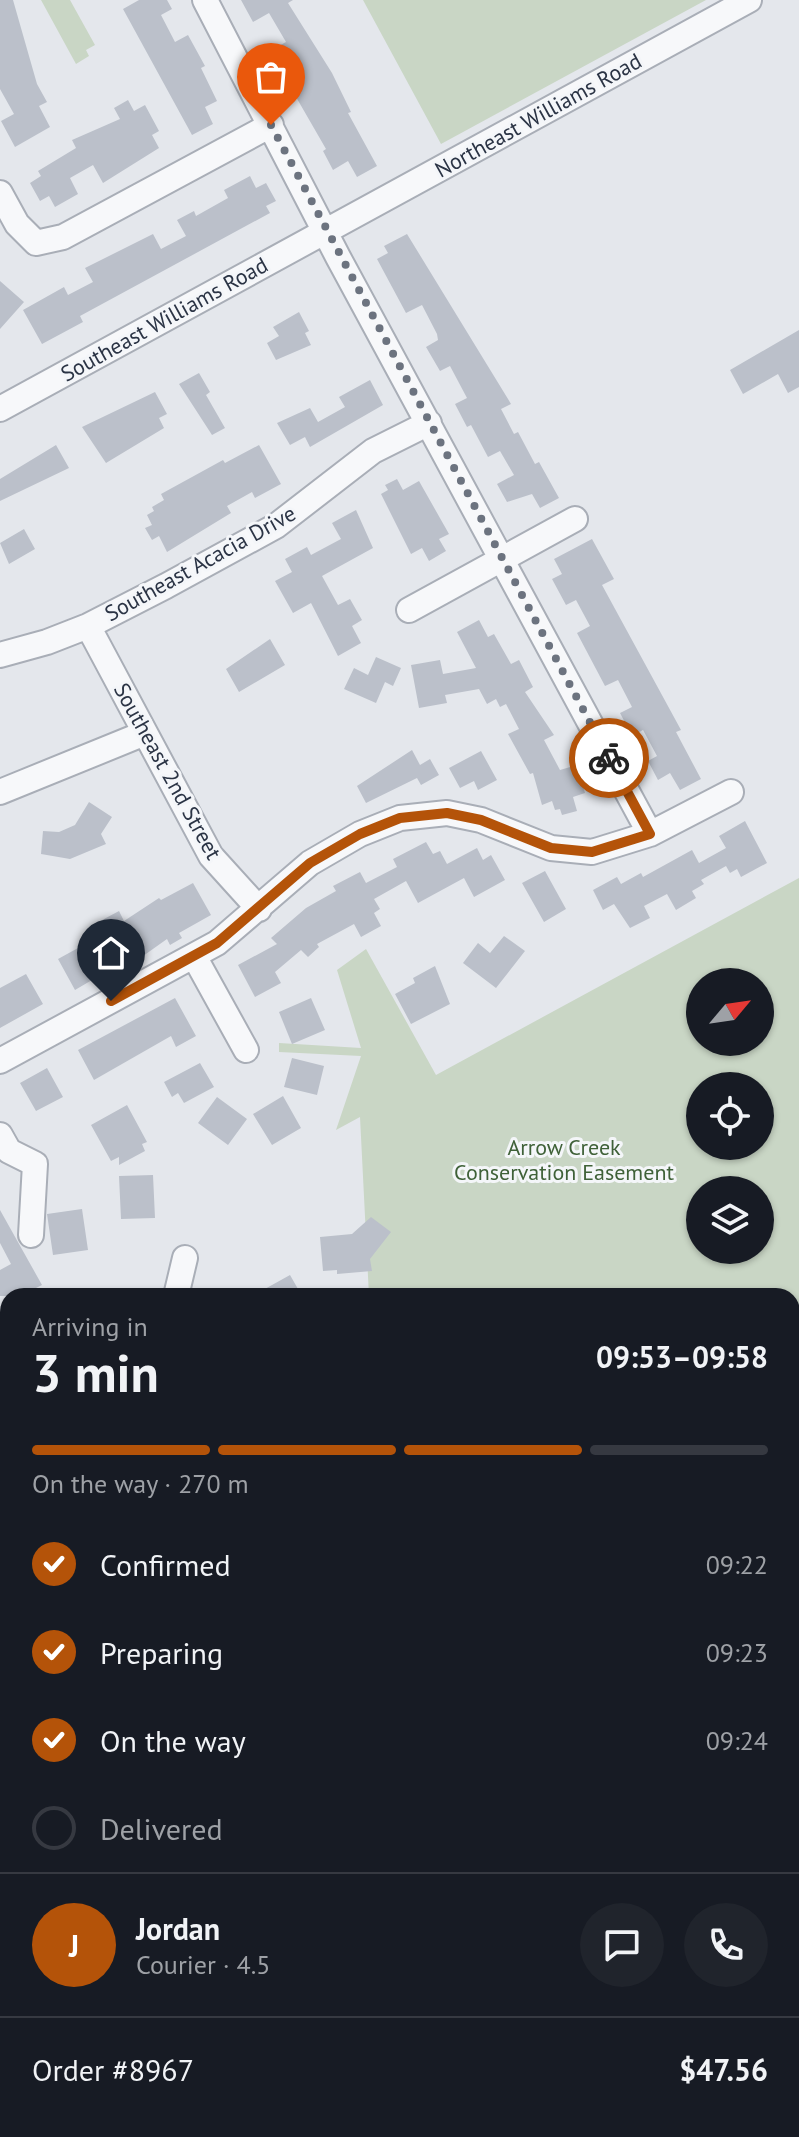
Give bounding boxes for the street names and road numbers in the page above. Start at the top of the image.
street label: Northeast Williams Road [430,47,646,183]
street label: Southeast Williams Road [56,250,272,388]
street label: Southeast Acacia Drive [100,499,300,627]
street label: Southeast 2nd Street [108,678,228,865]

